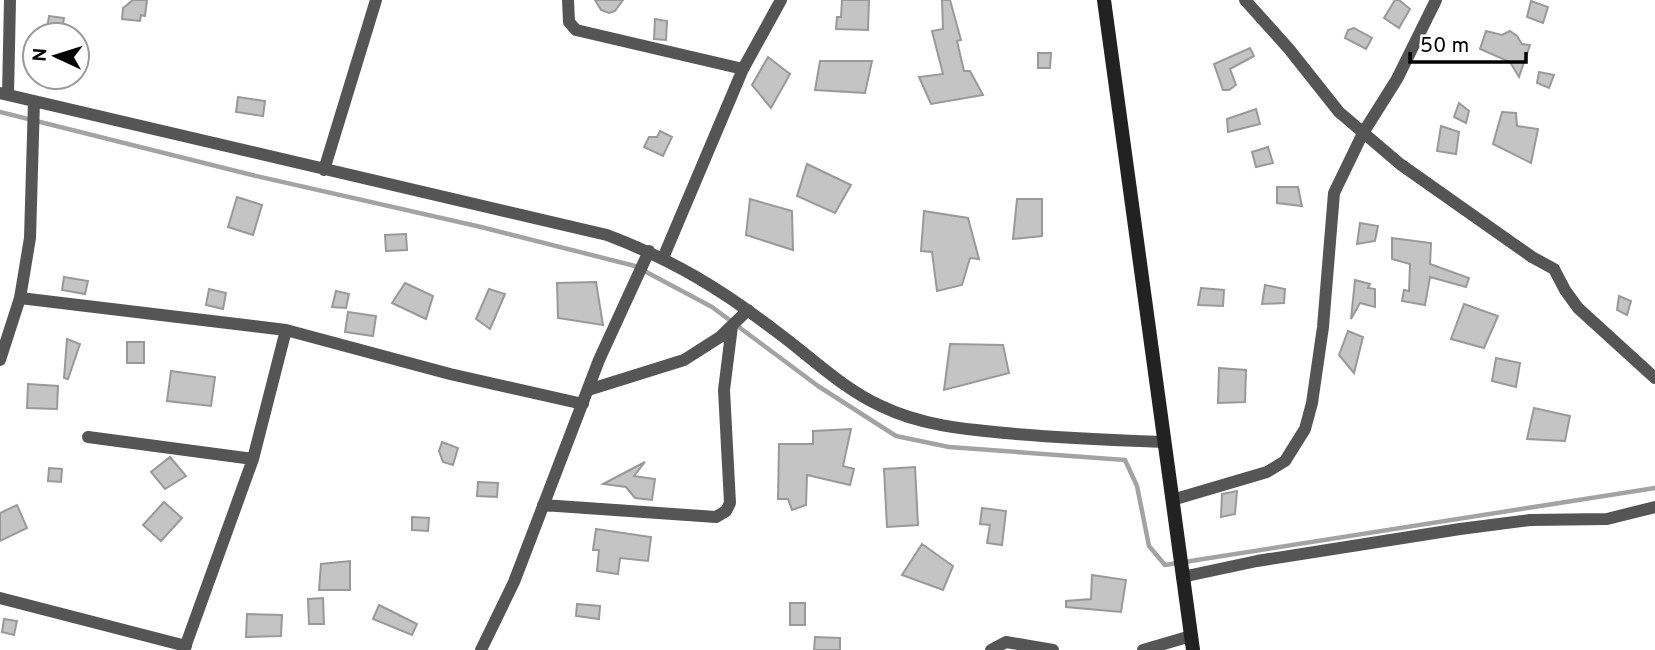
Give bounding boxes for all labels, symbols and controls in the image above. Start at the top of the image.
north arrow [21,21,91,91]
scale bar [1410,21,1526,65]
text: 50 m [1420,33,1469,60]
text: N [29,47,53,63]

